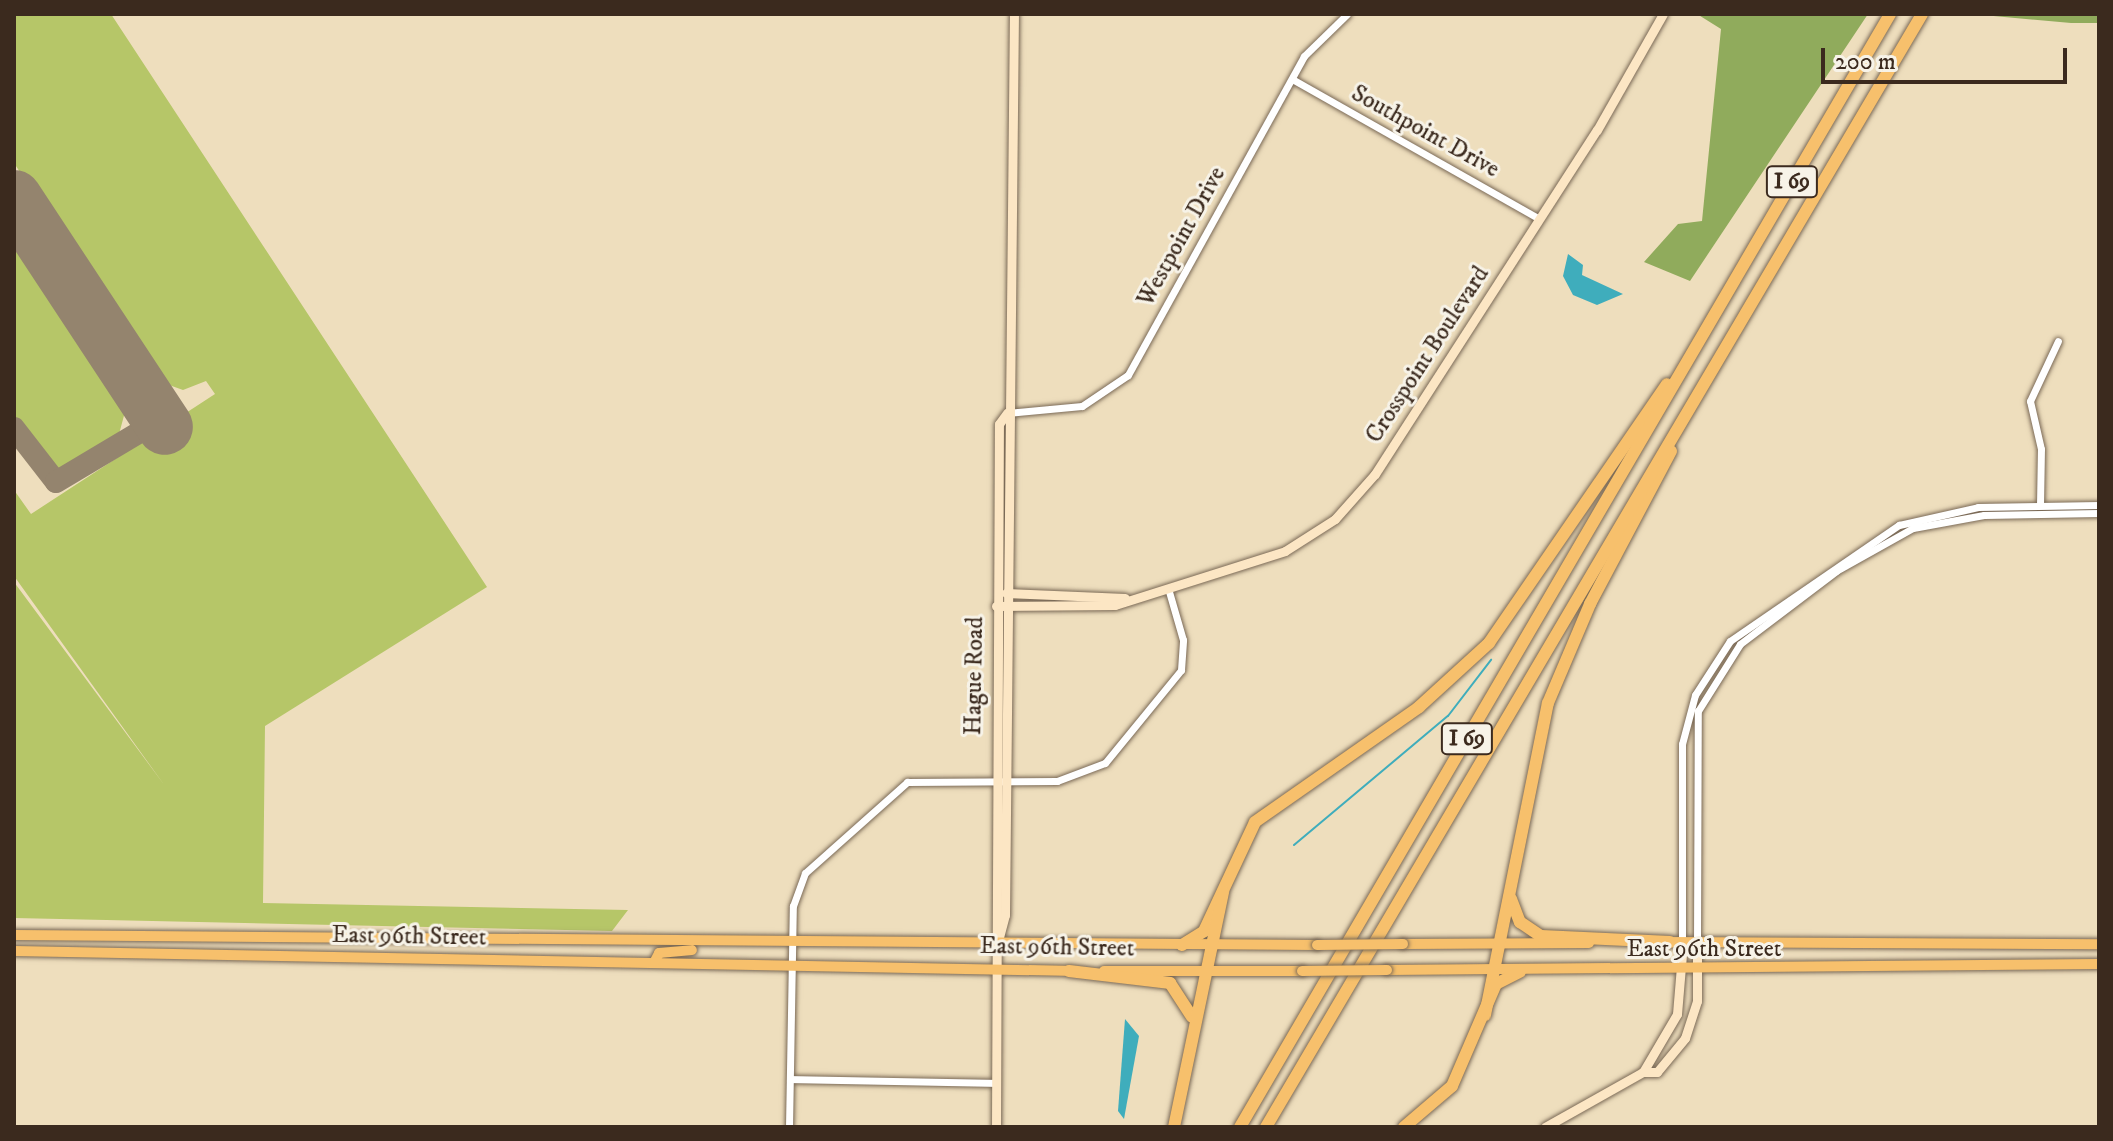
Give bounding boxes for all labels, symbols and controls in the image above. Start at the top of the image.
scale bar [1825,32,2071,82]
text: 200 m [1835,47,1896,77]
street label: Southpoint Drive [1346,79,1504,185]
street label: Westpoint Drive [1132,162,1232,312]
road number: I 69 [1764,164,1820,200]
street label: Crosspoint Boulevard [1360,261,1496,449]
street label: Hague Road [960,617,990,735]
road number: I 69 [1439,721,1495,757]
street label: East 96th Street [331,921,487,953]
street label: East 96th Street [979,932,1135,964]
street label: East 96th Street [1627,936,1781,964]

